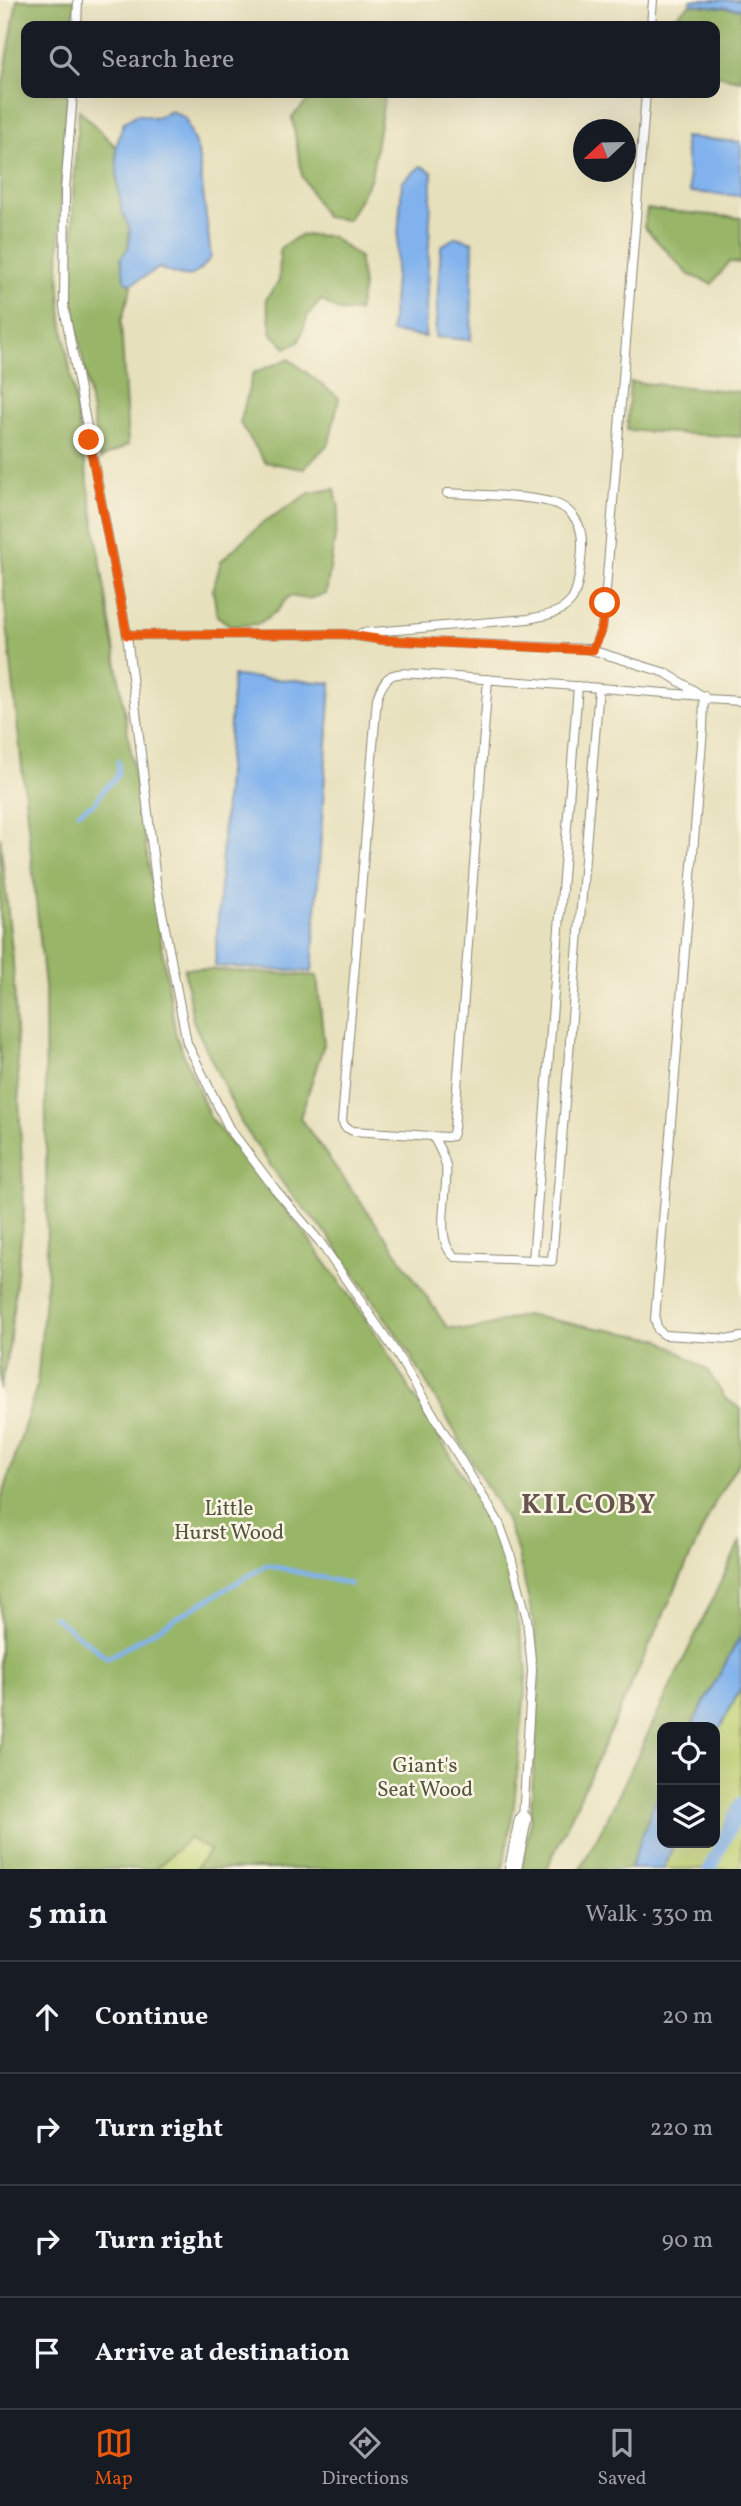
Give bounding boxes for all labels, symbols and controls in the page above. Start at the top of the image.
search box [21,21,720,98]
icon: search [45,41,83,79]
text: Search here [101,42,234,78]
north arrow [573,119,636,182]
route end [73,424,104,455]
route start [589,587,620,618]
district label: KILCOBY [521,1486,657,1525]
park label: Little Hurst Wood [174,1495,284,1548]
map controls [657,1722,720,1848]
button: locate [657,1722,720,1785]
park label: Giant's Seat Wood [377,1752,473,1805]
button: layers [657,1785,720,1848]
text: 5 min [28,1894,108,1936]
text: Walk · 330 m [585,1899,713,1931]
icon: ahead [28,1998,66,2036]
text: Continue [95,1999,208,2035]
text: 20 m [662,2001,713,2033]
icon: right [28,2110,66,2148]
text: Turn right [95,2111,223,2147]
text: 220 m [650,2113,713,2145]
icon: right [28,2222,66,2260]
text: Turn right [95,2223,223,2259]
text: 90 m [662,2225,713,2257]
icon: arrive [28,2334,66,2372]
text: Arrive at destination [95,2335,350,2371]
tab: Map [94,2424,133,2492]
tab: Directions [322,2424,409,2492]
tab: Saved [598,2424,646,2492]

